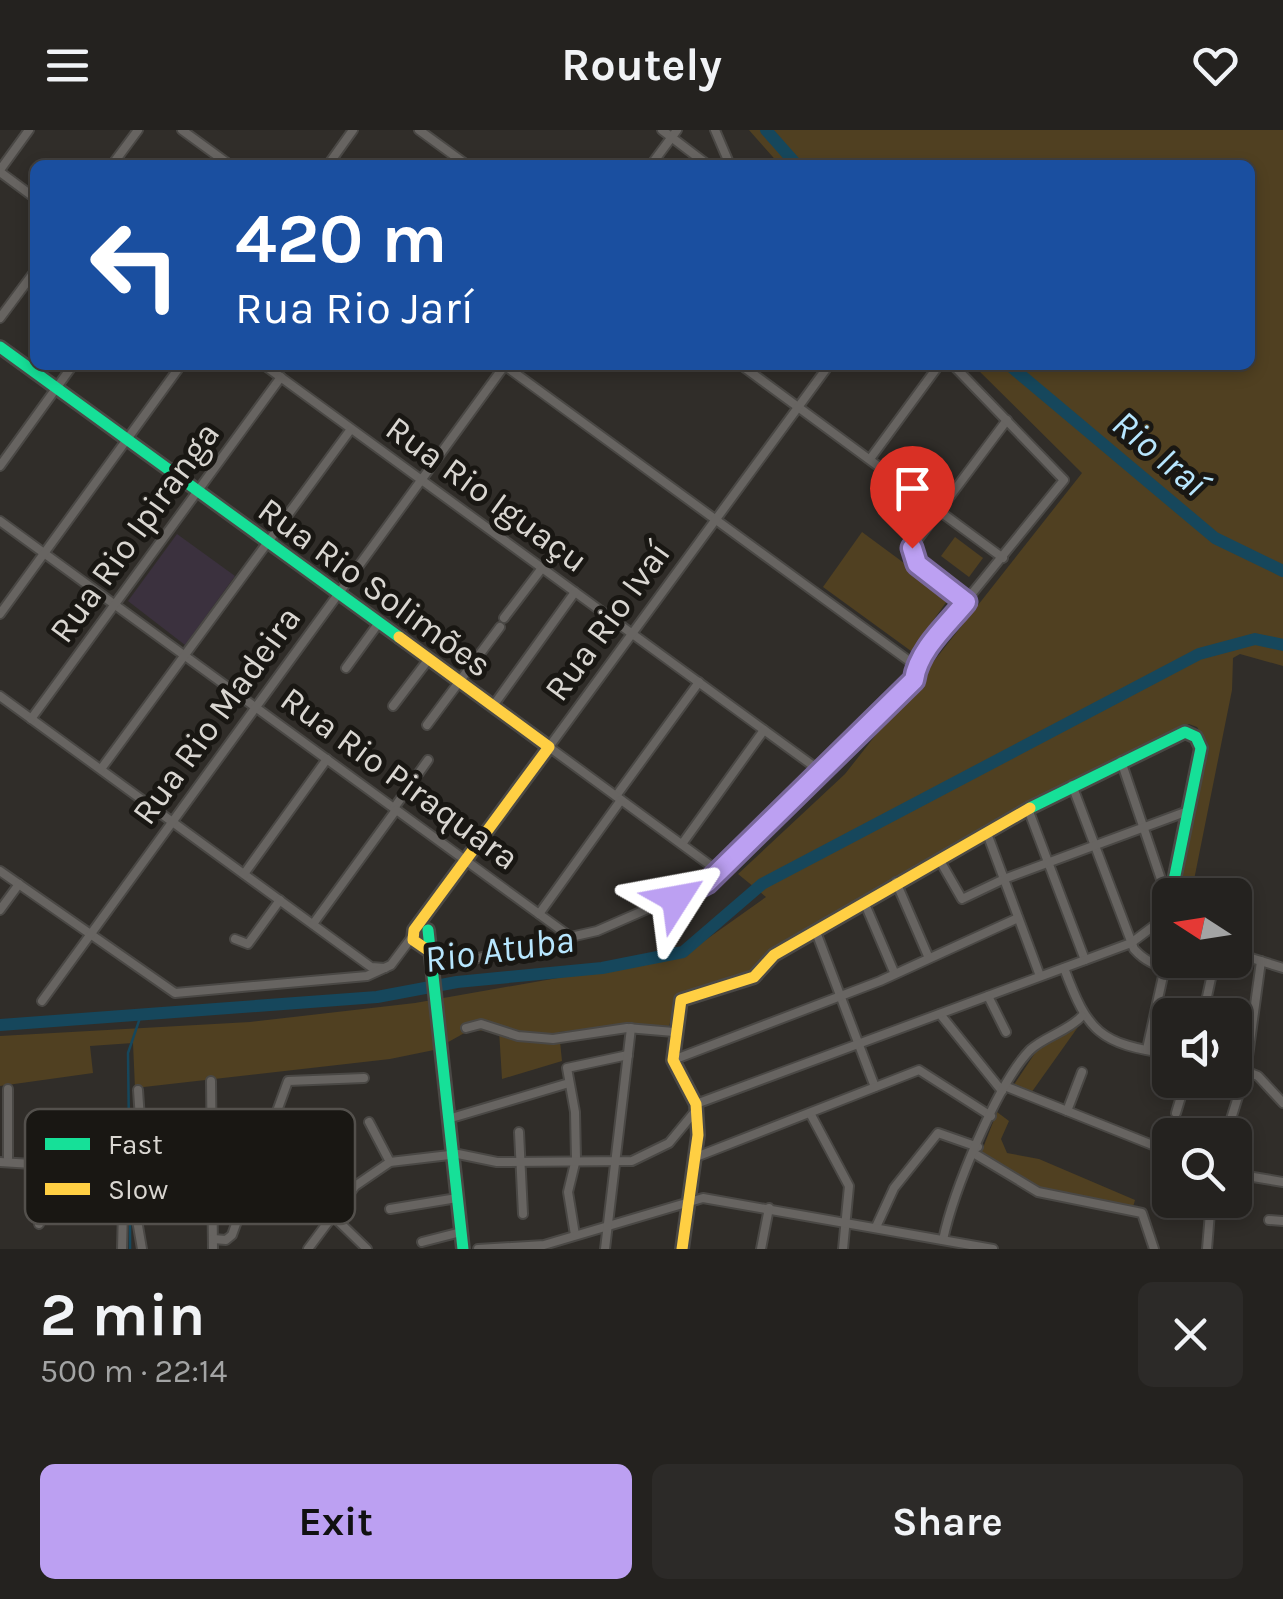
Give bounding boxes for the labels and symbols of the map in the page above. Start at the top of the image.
water label: Rio Iraí [1103,401,1219,508]
street label: Rua Rio Iguaçu [378,408,595,581]
street label: Rua Rio Ipiranga [41,414,228,650]
pin [870,446,955,549]
street label: Rua Rio Solimões [250,489,499,686]
street label: Rua Rio Ivaí [536,533,679,709]
street label: Rua Rio Madeira [124,598,309,832]
street label: Rua Rio Piraquara [273,678,527,878]
position arrow [624,847,728,951]
north arrow [1152,878,1252,978]
water label: Rio Atuba [421,917,577,982]
legend [25,1109,355,1224]
text: Fast [108,1128,163,1161]
text: Slow [108,1173,168,1206]

